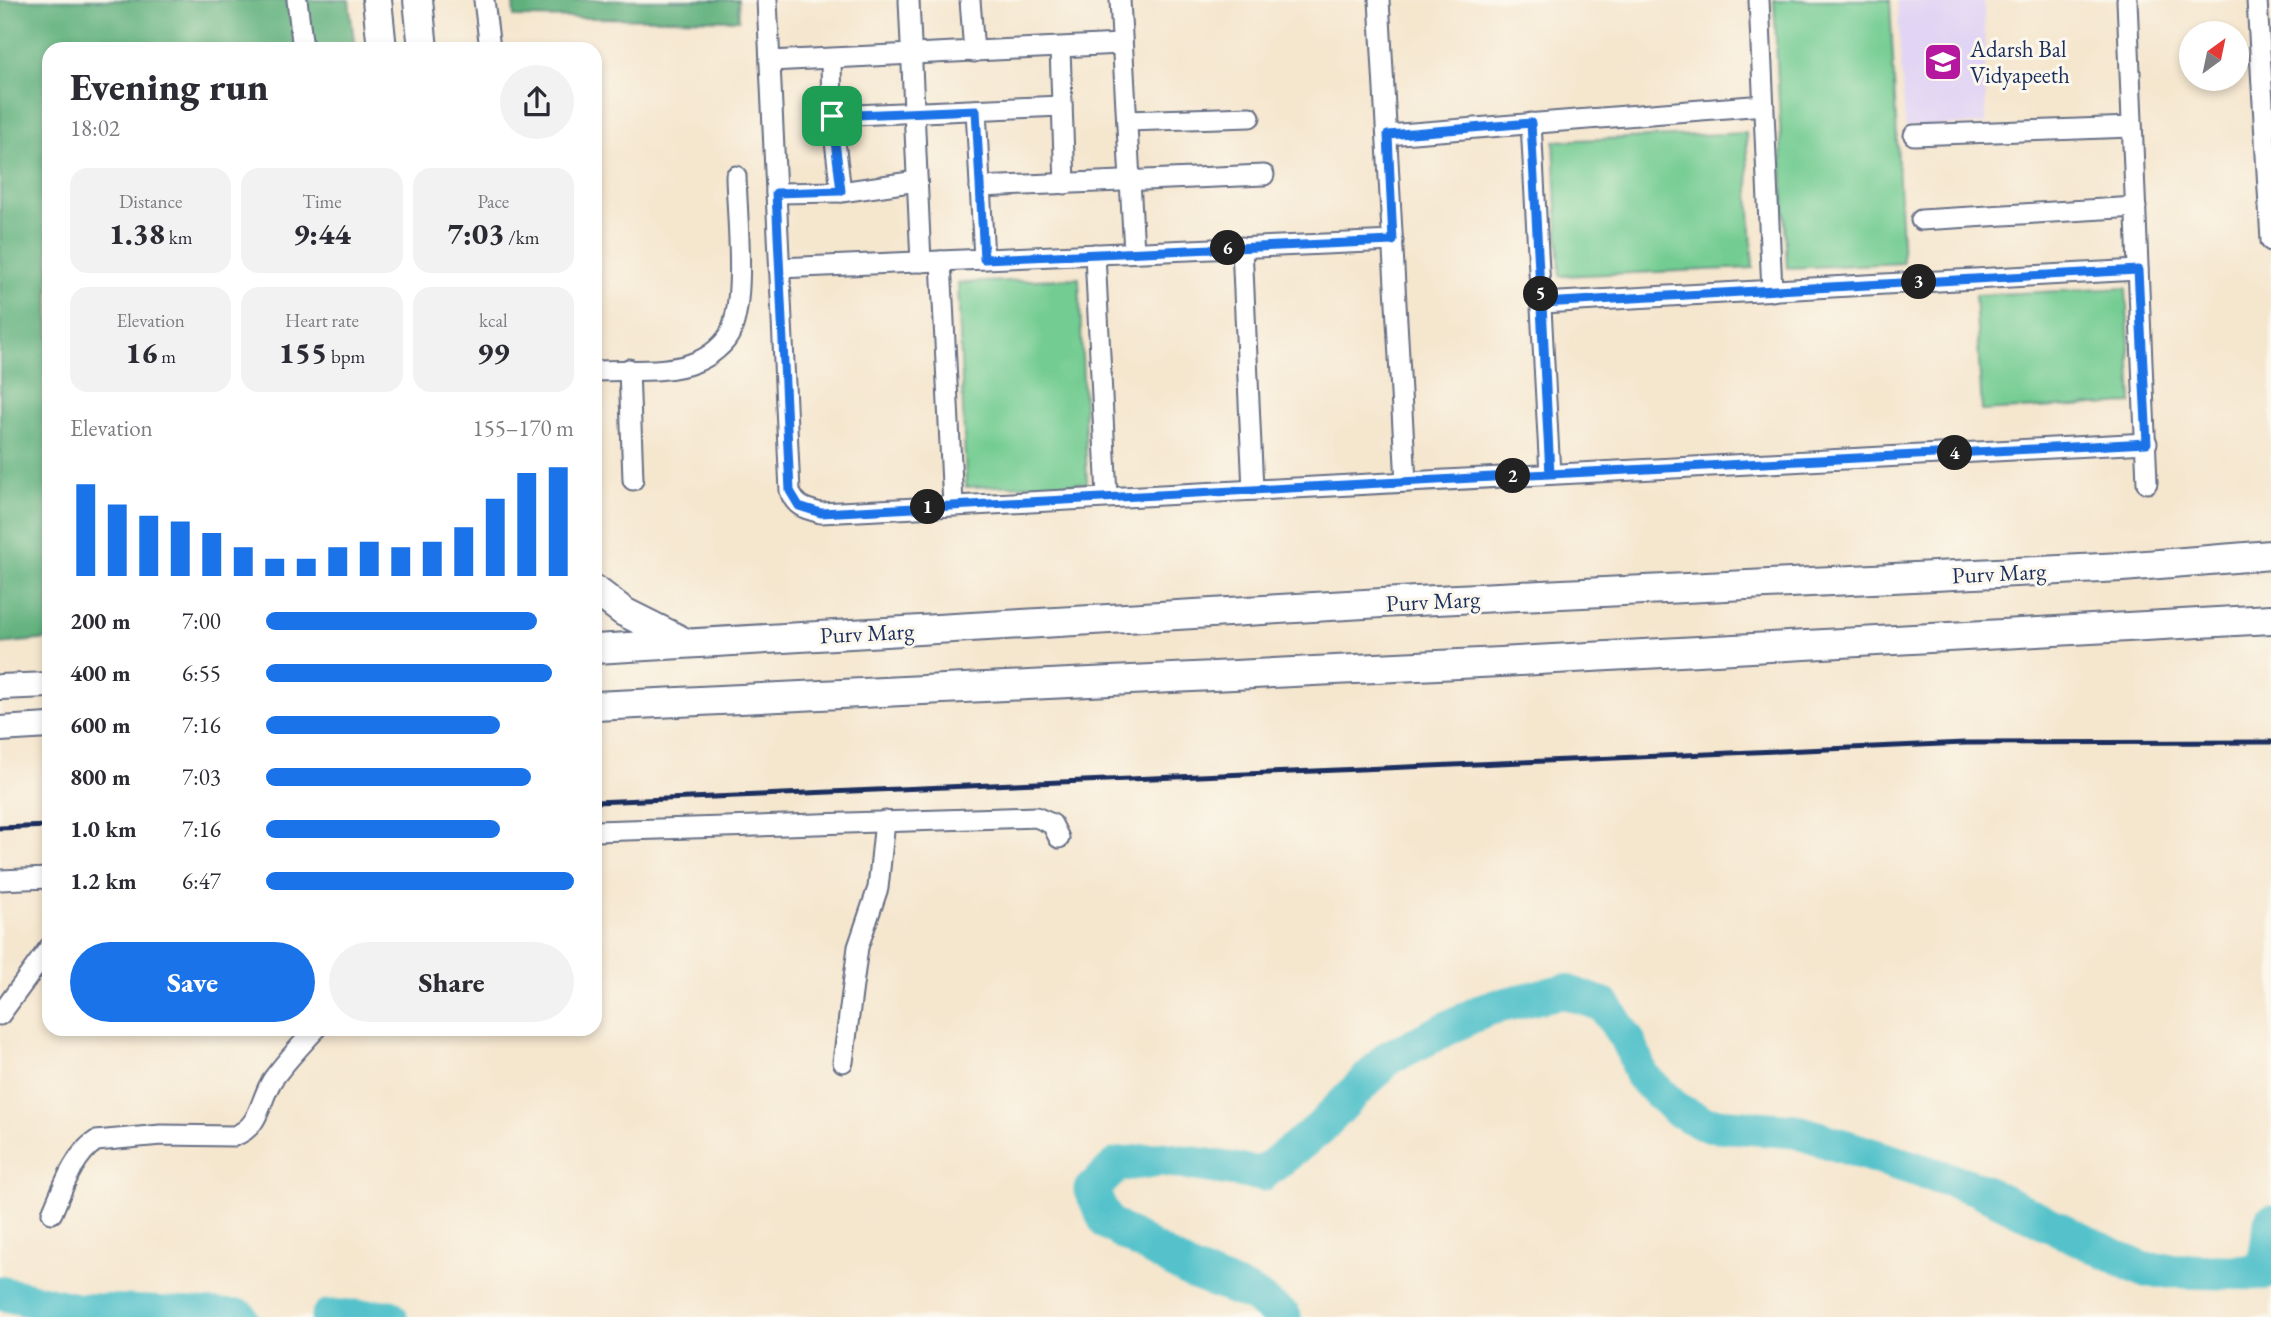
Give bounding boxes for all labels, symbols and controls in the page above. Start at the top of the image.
north arrow [2179,21,2249,91]
map controls [2179,21,2249,91]
place label: Adarsh Bal Vidyapeeth [1969,34,2070,90]
school or university icon: Adarsh Bal Vidyapeeth [1922,41,1964,83]
text: Evening run [70,62,268,111]
button: share [500,65,574,139]
pin [802,86,862,146]
icon: arrive [813,97,851,135]
text: 18:02 [70,113,120,143]
text: Distance [119,189,182,214]
text: Time [302,189,342,214]
text: Pace [477,189,509,214]
text: 1.38 [109,214,165,253]
text: 9:44 [293,214,351,253]
text: 7:03 [447,214,504,253]
text: km [165,225,192,250]
text: /km [504,225,540,250]
pin: 6 [1210,230,1246,266]
text: 6 [1222,235,1233,260]
pin: 3 [1902,264,1937,300]
text: 3 [1913,269,1924,294]
pin: 5 [1524,276,1558,312]
text: 5 [1535,281,1546,306]
text: Elevation [116,308,185,333]
text: Heart rate [285,308,359,333]
text: kcal [479,308,508,333]
text: 16 [125,333,158,372]
text: 155 [279,333,327,372]
text: 99 [477,333,510,372]
text: m [158,344,176,369]
text: bpm [327,344,365,369]
text: Elevation [70,413,153,443]
text: 155–170 m [473,413,574,443]
pin: 4 [1938,435,1972,470]
text: 4 [1949,440,1960,465]
pin: 2 [1496,458,1530,494]
text: 2 [1507,463,1518,488]
pin: 1 [911,490,946,524]
text: 1 [922,494,933,519]
street label: Purv Marg [1951,556,2048,590]
street label: Purv Marg [1385,584,1482,618]
text: 200 m [70,606,131,636]
text: 7:00 [182,606,221,636]
street label: Purv Marg [819,616,916,650]
text: 400 m [70,658,131,688]
text: 6:55 [182,658,221,688]
text: 600 m [70,710,131,740]
text: 7:16 [182,710,221,740]
text: 800 m [70,762,131,792]
text: 7:03 [182,762,221,792]
text: 1.0 km [70,814,137,844]
text: 7:16 [182,814,221,844]
text: 1.2 km [70,866,137,896]
text: 6:47 [182,866,221,896]
button: Save [70,942,315,1022]
button: Share [329,942,574,1022]

